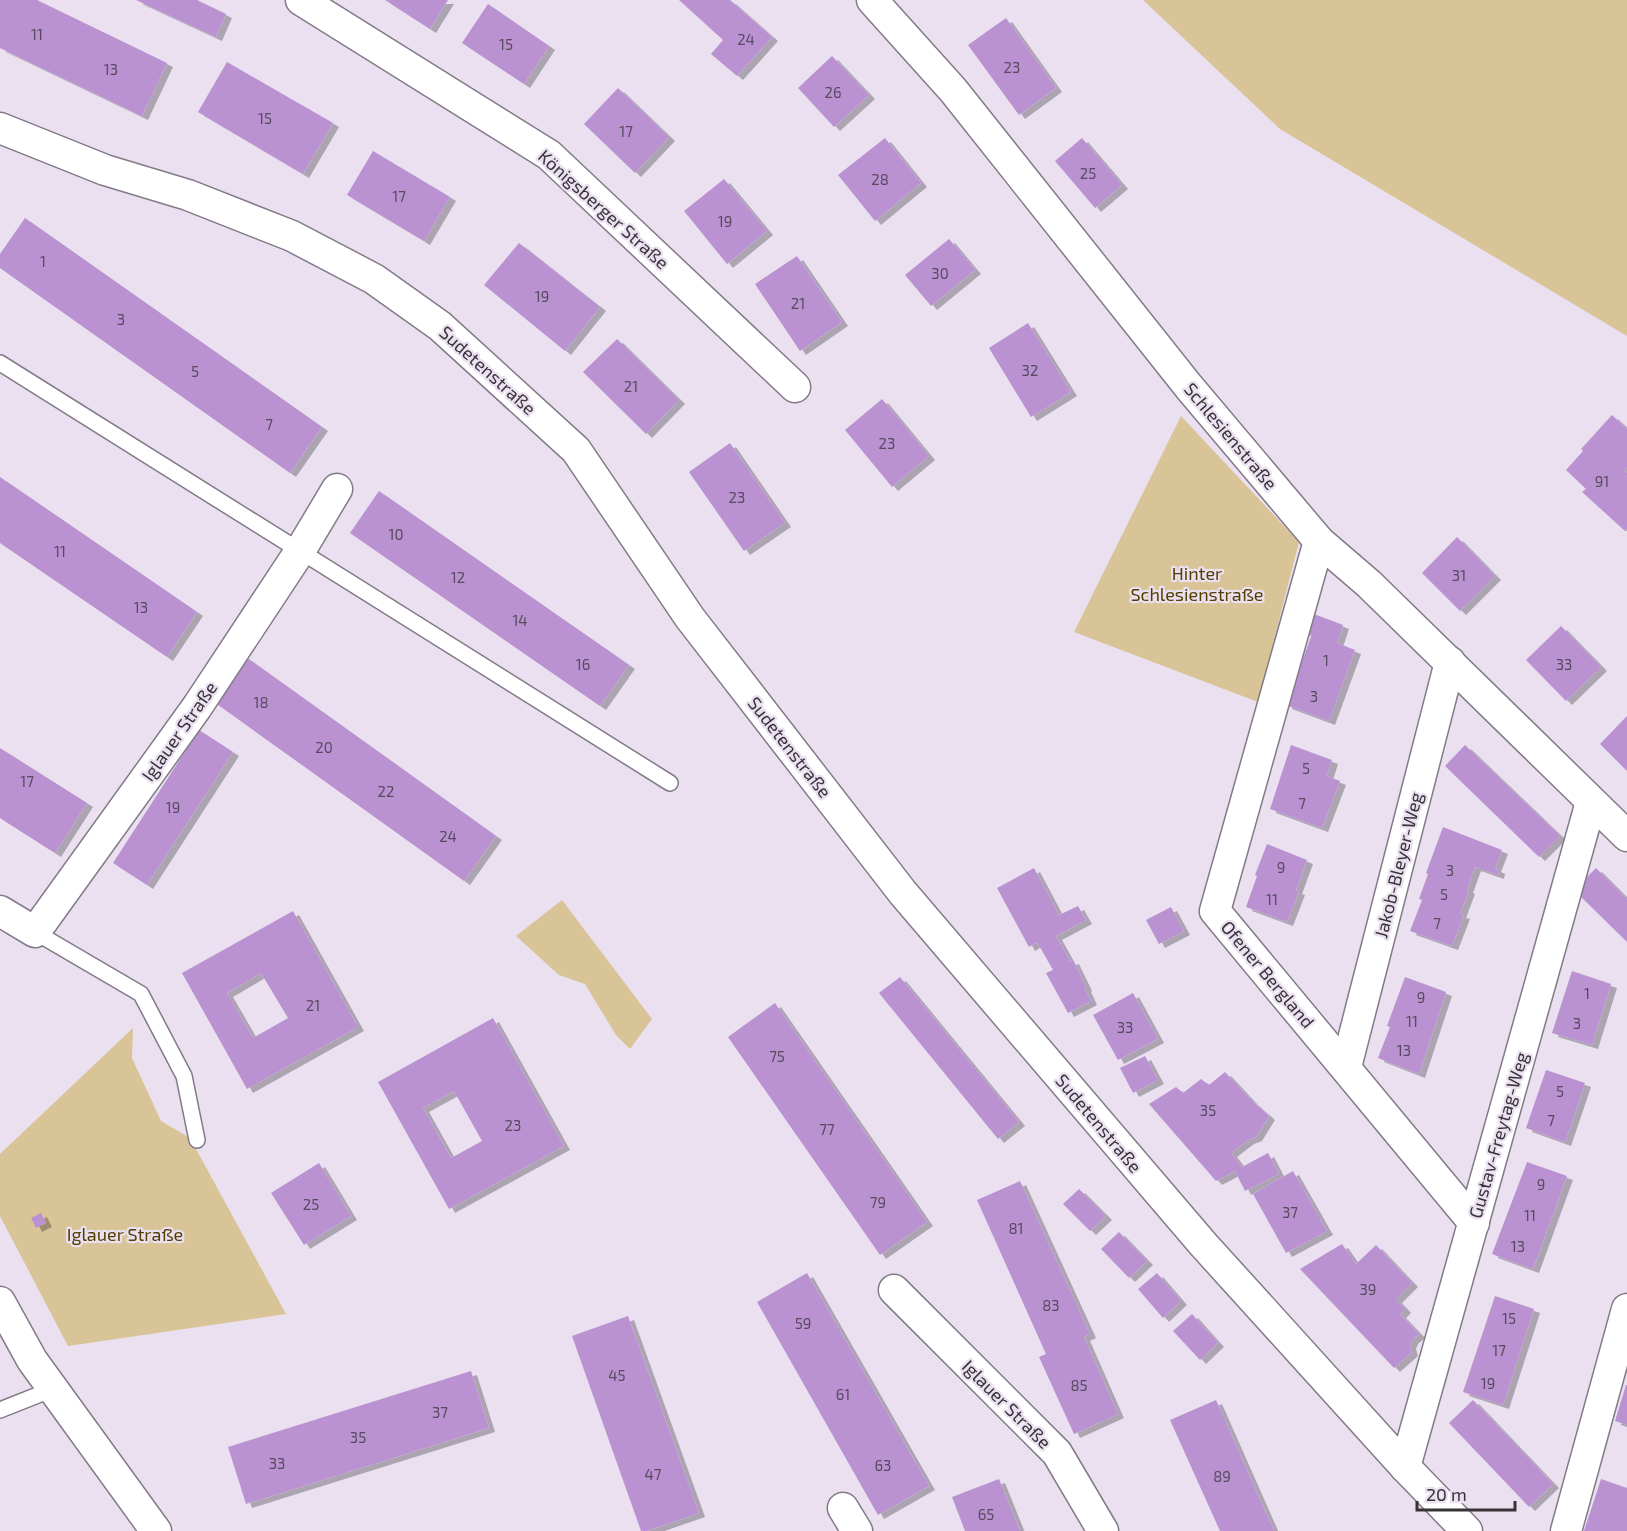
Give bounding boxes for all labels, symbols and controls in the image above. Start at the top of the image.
house number: 11 [31,25,43,43]
house number: 24 [737,30,755,48]
house number: 15 [499,35,513,53]
house number: 23 [1004,58,1020,76]
house number: 13 [104,60,118,78]
house number: 26 [824,83,842,101]
house number: 15 [258,109,272,127]
house number: 17 [619,122,633,140]
street label: Königsberger Straße [534,145,674,273]
house number: 25 [1080,164,1096,182]
house number: 28 [871,170,889,188]
house number: 17 [392,187,406,205]
house number: 19 [718,212,732,230]
house number: 1 [40,252,46,270]
house number: 30 [931,264,949,282]
house number: 19 [535,287,549,305]
house number: 21 [791,294,805,312]
house number: 3 [117,310,125,328]
street label: Sudetenstraße [435,321,541,419]
house number: 32 [1022,361,1038,379]
house number: 5 [191,362,199,380]
house number: 21 [624,377,638,395]
street label: Schlesienstraße [1180,378,1282,494]
house number: 7 [265,415,273,433]
house number: 23 [879,434,895,452]
house number: 91 [1595,472,1609,490]
house number: 23 [729,488,745,506]
house number: 10 [388,525,404,543]
house number: 11 [54,542,66,560]
park label: Hinter Schlesienstraße [1130,562,1264,605]
house number: 31 [1452,566,1466,584]
house number: 12 [451,568,465,586]
house number: 13 [134,598,148,616]
house number: 14 [512,611,528,629]
house number: 1 [1323,651,1329,669]
house number: 16 [576,655,590,673]
house number: 33 [1556,655,1572,673]
street label: Iglauer Straße [137,677,221,785]
house number: 3 [1310,687,1318,705]
street label: Sudetenstraße [744,692,836,802]
house number: 18 [253,693,269,711]
house number: 20 [315,738,333,756]
house number: 5 [1302,759,1310,777]
house number: 17 [20,772,34,790]
house number: 22 [378,782,394,800]
street label: Jakob-Bleyer-Weg [1369,790,1427,940]
house number: 7 [1298,794,1306,812]
house number: 19 [166,798,180,816]
house number: 24 [439,827,457,845]
house number: 9 [1277,858,1285,876]
house number: 3 [1446,861,1454,879]
house number: 5 [1440,885,1448,903]
house number: 11 [1266,890,1278,908]
house number: 7 [1433,914,1441,932]
street label: Ofener Bergland [1217,916,1319,1032]
house number: 1 [1584,984,1590,1002]
house number: 9 [1417,988,1425,1006]
house number: 21 [306,996,320,1014]
house number: 11 [1406,1012,1418,1030]
house number: 3 [1573,1014,1581,1032]
house number: 33 [1117,1018,1133,1036]
house number: 13 [1397,1041,1411,1059]
house number: 75 [769,1047,785,1065]
street label: Gustav-Freytag-Weg [1464,1049,1532,1221]
street label: Sudetenstraße [1051,1069,1147,1177]
house number: 5 [1556,1082,1564,1100]
house number: 35 [1200,1101,1216,1119]
house number: 7 [1547,1111,1555,1129]
house number: 23 [505,1116,521,1134]
house number: 77 [819,1120,835,1138]
house number: 9 [1537,1175,1545,1193]
house number: 79 [870,1193,886,1211]
house number: 25 [303,1195,319,1213]
house number: 37 [1282,1203,1298,1221]
house number: 11 [1524,1206,1536,1224]
house number: 81 [1008,1219,1024,1237]
park label: Iglauer Straße [67,1223,183,1245]
house number: 13 [1511,1237,1525,1255]
house number: 39 [1360,1280,1376,1298]
house number: 83 [1042,1296,1060,1314]
house number: 15 [1502,1309,1516,1327]
house number: 59 [795,1314,811,1332]
house number: 17 [1492,1341,1506,1359]
street label: Iglauer Straße [958,1355,1056,1453]
house number: 45 [608,1366,626,1384]
house number: 19 [1481,1374,1495,1392]
house number: 85 [1070,1376,1088,1394]
house number: 61 [836,1385,850,1403]
house number: 37 [432,1403,448,1421]
house number: 35 [350,1428,366,1446]
house number: 33 [269,1454,285,1472]
house number: 63 [875,1456,891,1474]
house number: 47 [645,1465,662,1483]
house number: 89 [1213,1467,1231,1485]
scale bar [1417,1474,1514,1512]
text: 20 m [1426,1483,1467,1505]
house number: 65 [978,1505,994,1523]

